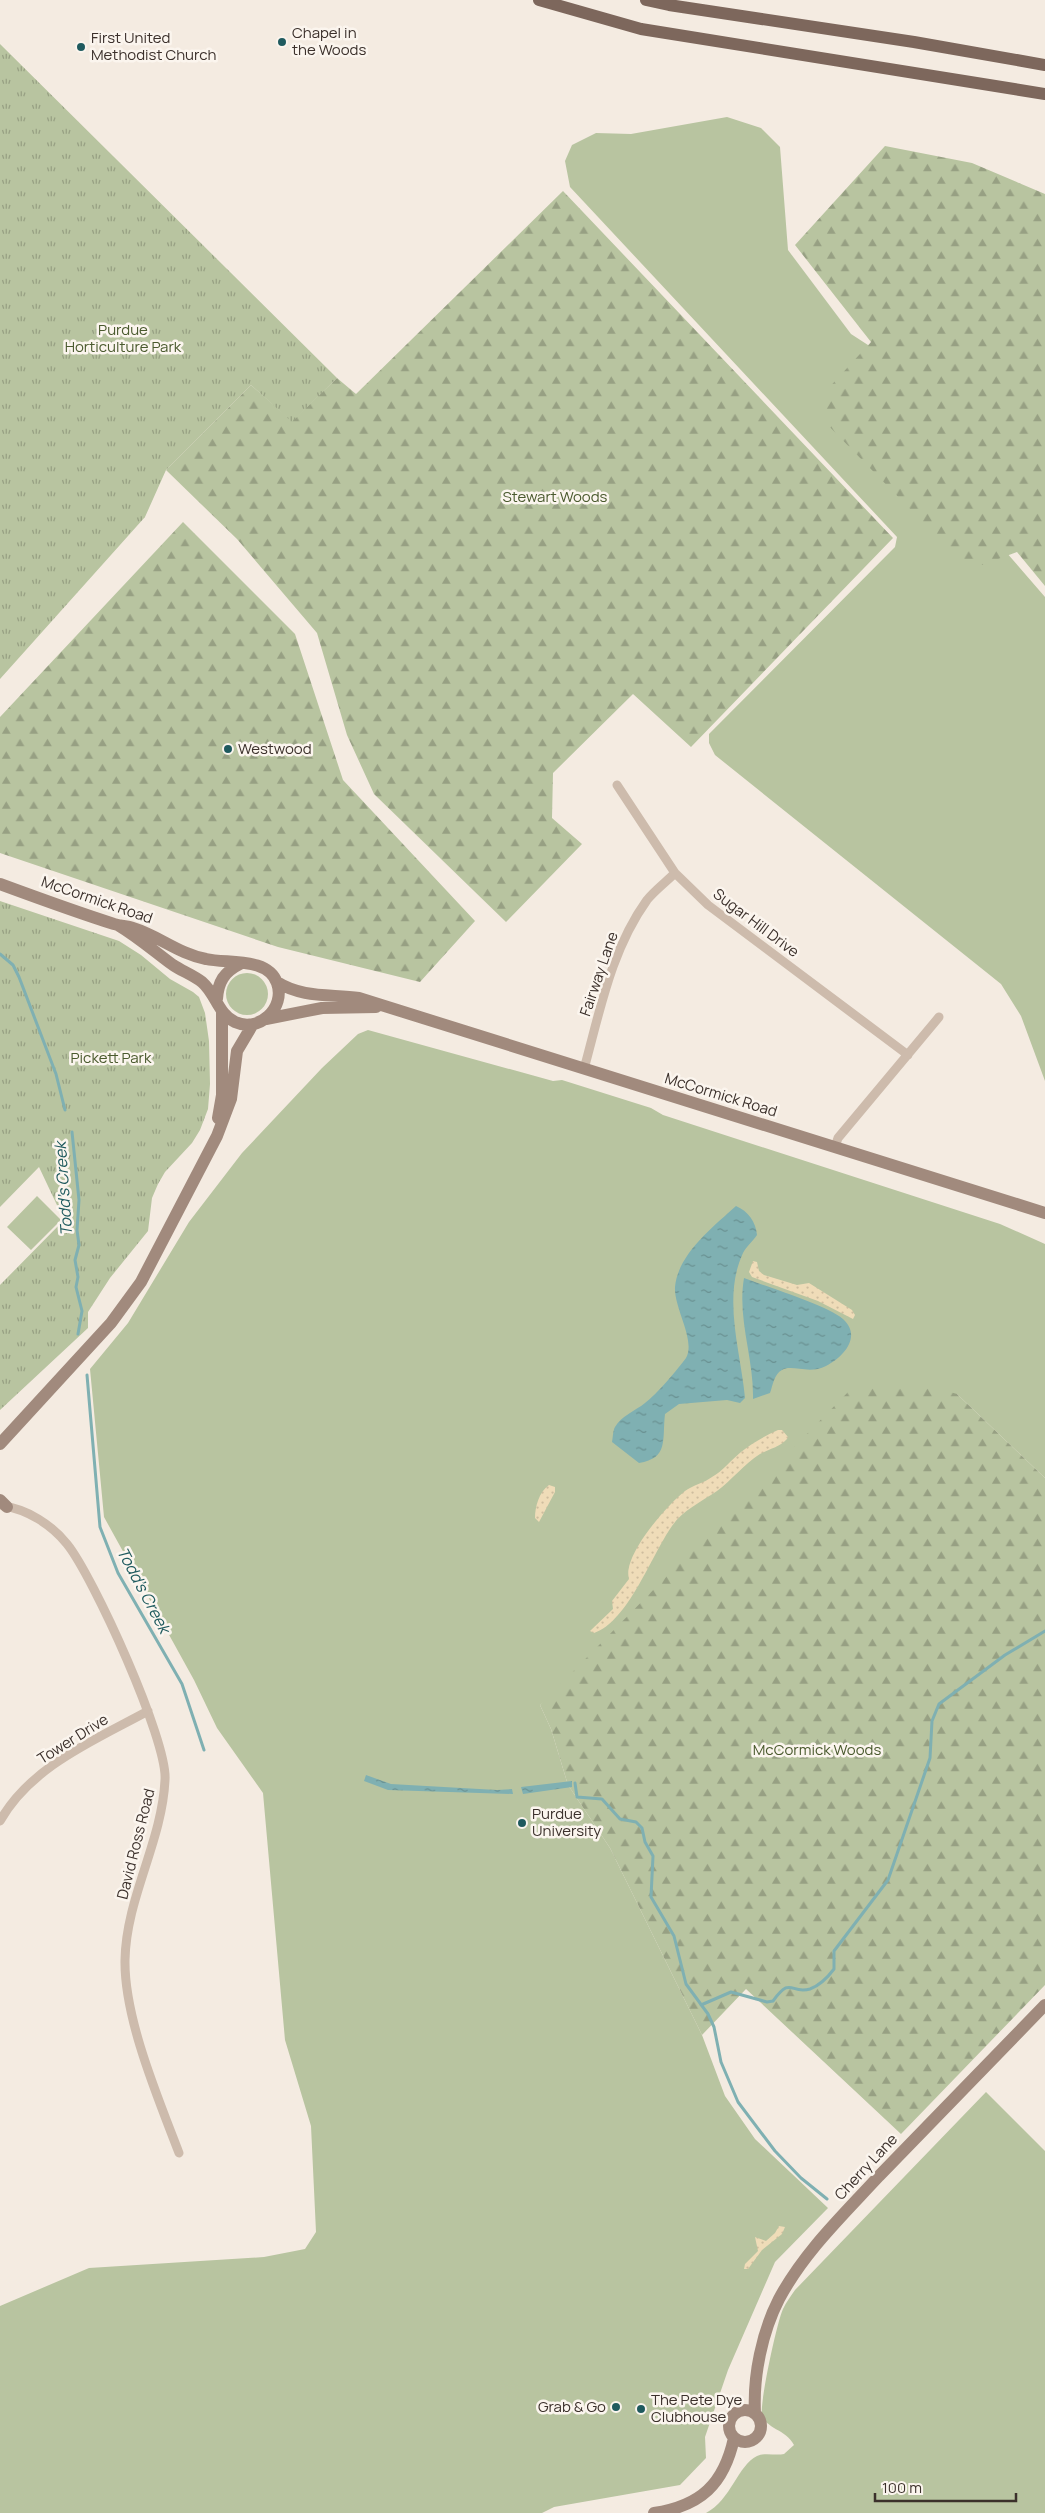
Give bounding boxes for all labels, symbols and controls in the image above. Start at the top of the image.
place label: Chapel in the Woods [292,22,366,60]
place label: First United Methodist Church [91,27,217,65]
marker: Chapel in the Woods [276,36,288,48]
marker: First United Methodist Church [75,41,87,53]
park label: Purdue Horticulture Park [65,319,182,357]
park label: Stewart Woods [503,486,608,507]
place label: Westwood [238,738,312,759]
marker: Westwood [222,743,234,755]
street label: McCormick Road [39,871,156,928]
street label: Sugar Hill Drive [709,883,804,962]
street label: Fairway Lane [574,929,623,1019]
park label: Pickett Park [71,1047,152,1068]
street label: McCormick Road [662,1067,780,1122]
water label: Todd's Creek [49,1139,77,1237]
water label: Todd's Creek [112,1543,177,1639]
street label: Tower Drive [33,1708,112,1769]
park label: McCormick Woods [753,1739,881,1760]
street label: David Ross Road [112,1786,159,1902]
place label: Purdue University [532,1803,601,1841]
marker: Purdue University [516,1817,528,1829]
street label: Cherry Lane [829,2129,902,2204]
place label: The Pete Dye Clubhouse [651,2389,743,2427]
place label: Grab & Go [538,2396,606,2417]
marker: Grab & Go [610,2401,622,2413]
marker: The Pete Dye Clubhouse [635,2403,647,2415]
scale bar [875,2470,1016,2502]
text: 100 m [882,2477,922,2498]

